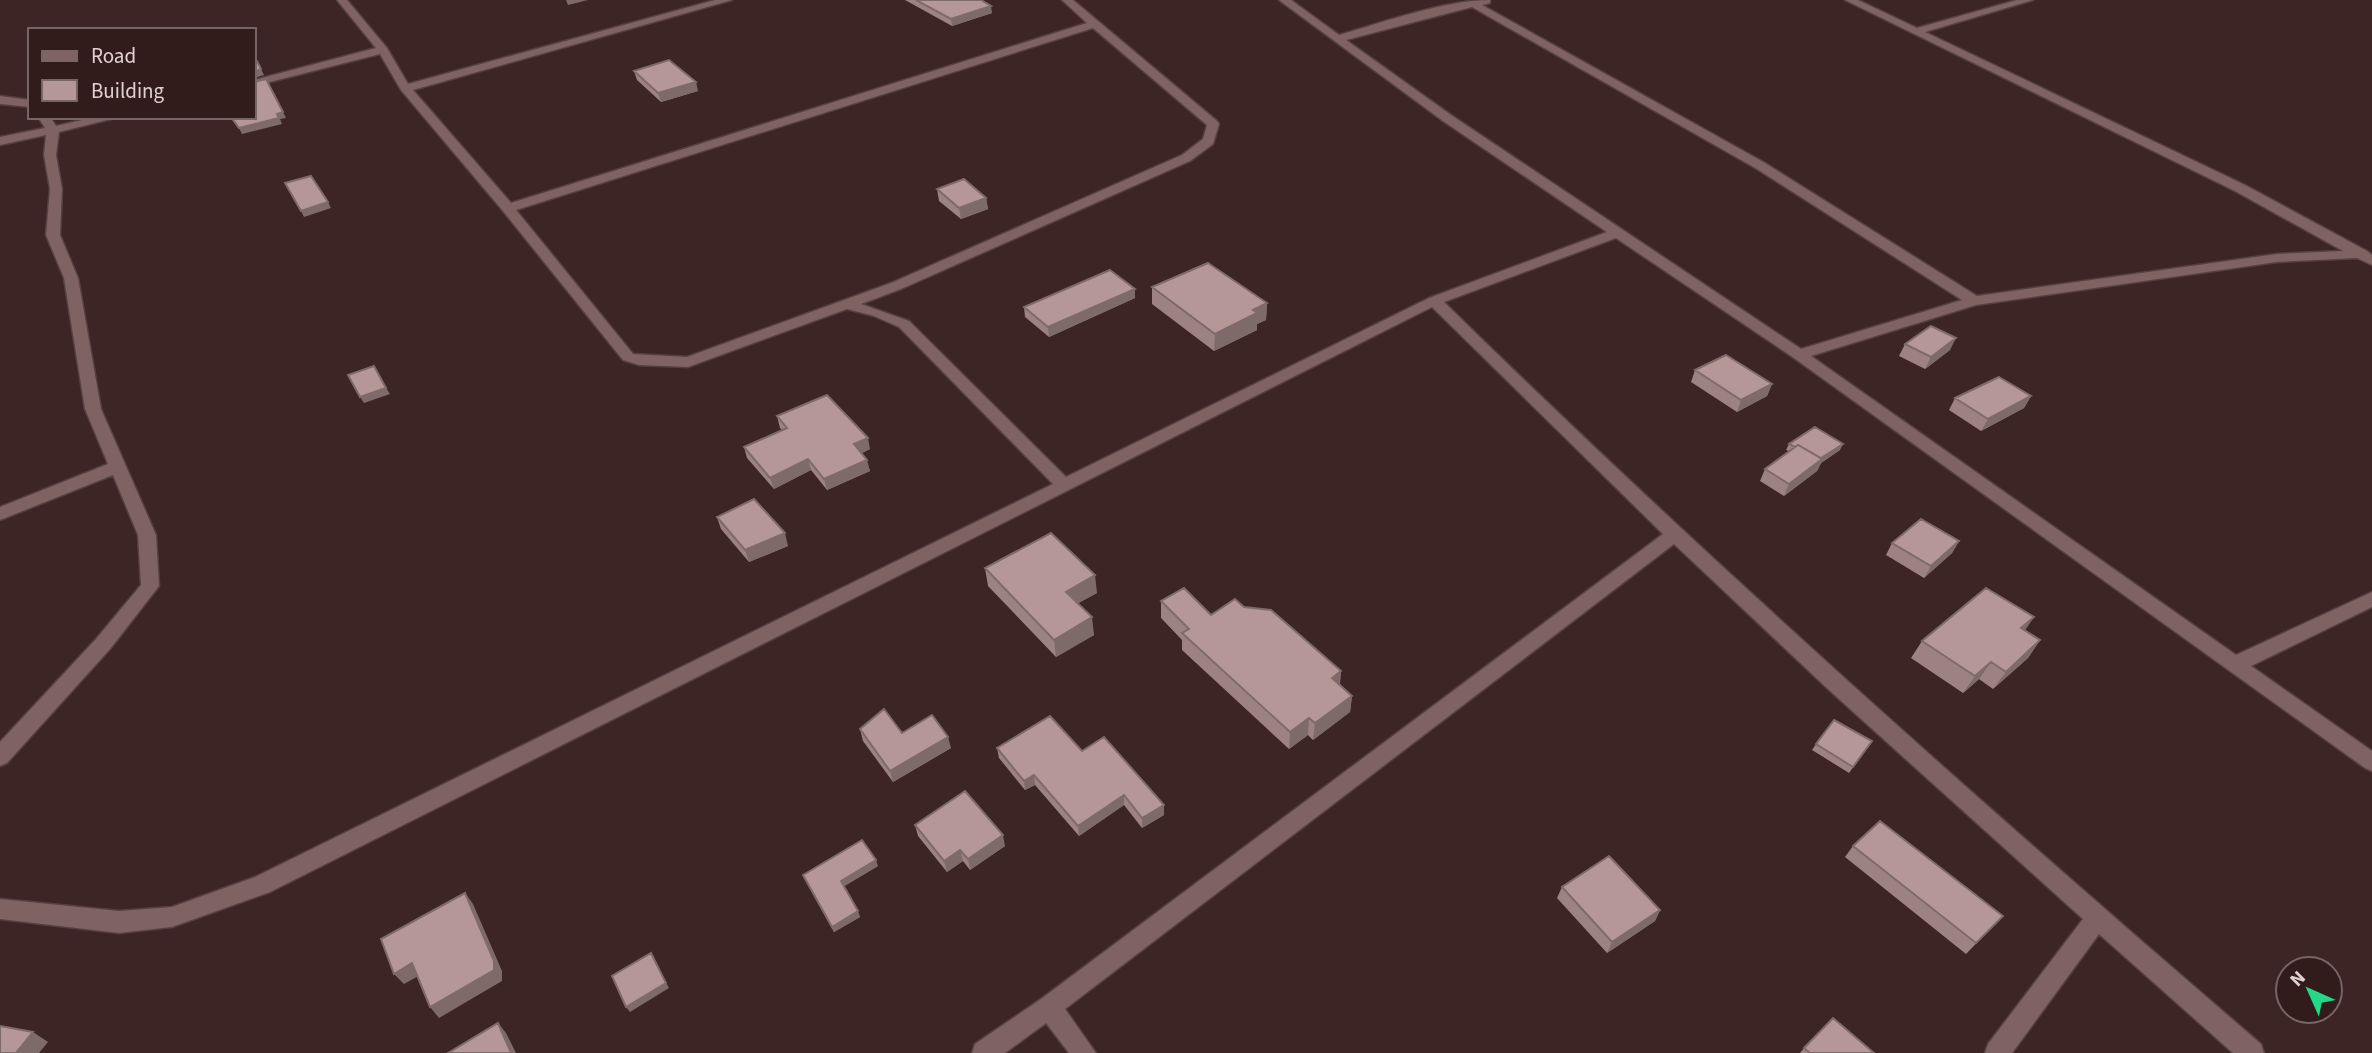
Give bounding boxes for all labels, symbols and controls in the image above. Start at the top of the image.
legend [28,28,256,119]
text: Road [91,41,136,71]
text: Building [91,76,165,106]
north arrow [2274,955,2344,1025]
text: N [2284,965,2312,993]

